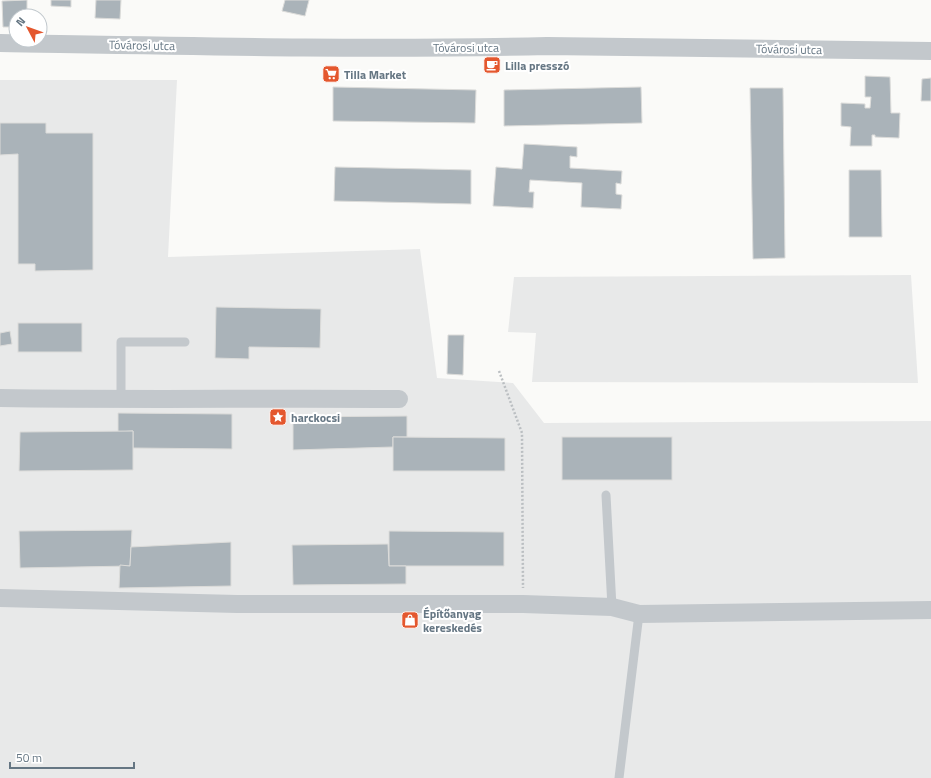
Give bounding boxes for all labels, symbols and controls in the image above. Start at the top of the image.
north arrow [8,8,48,48]
text: N [12,13,29,30]
street label: Tóvárosi utca [109,35,175,55]
street label: Tóvárosi utca [433,38,499,57]
street label: Tóvárosi utca [756,39,822,59]
cafe icon: Lilla presszó [482,55,502,75]
place label: Lilla presszó [505,56,569,75]
supermarket icon: Tilla Market [321,64,341,84]
place label: Tilla Market [344,65,407,84]
place icon: harckocsi [268,407,288,427]
place label: harckocsi [291,408,340,427]
place label: Építőanyag kereskedés [423,604,482,637]
shop icon: Építőanyag kereskedés [400,610,420,630]
scale bar [10,744,134,770]
text: 50 m [16,748,42,767]

